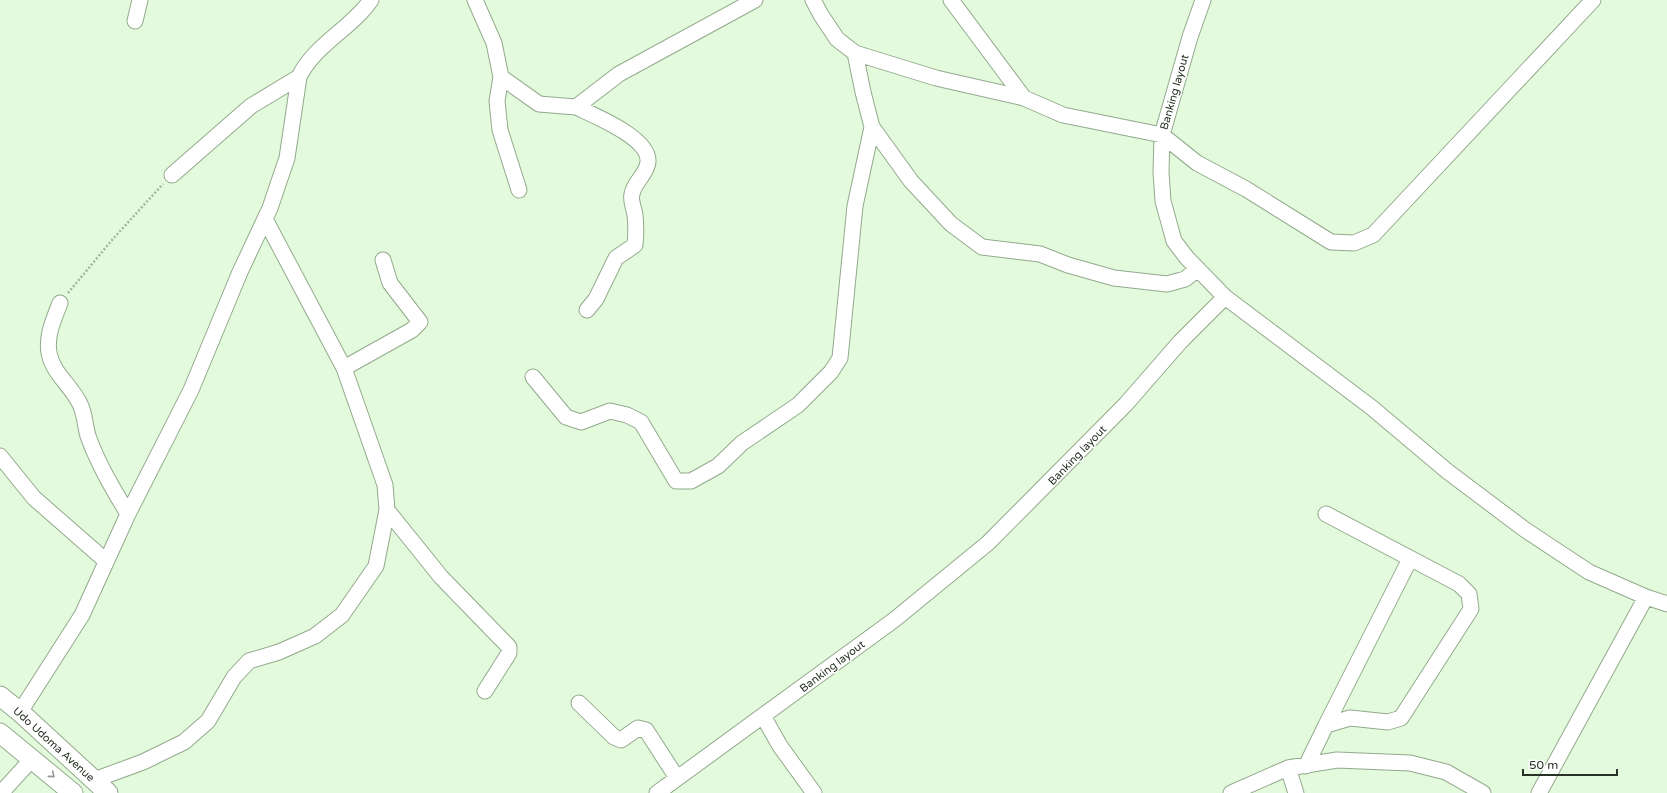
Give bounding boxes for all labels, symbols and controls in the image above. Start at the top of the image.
street label: Banking layout [1157,53,1191,131]
street label: Banking layout [1046,423,1109,488]
street label: Banking layout [797,638,867,695]
street label: Udo Udoma Avenue [10,704,97,784]
scale bar [1523,751,1617,777]
text: 50 m [1529,758,1558,772]
one-way arrow [48,771,55,778]

